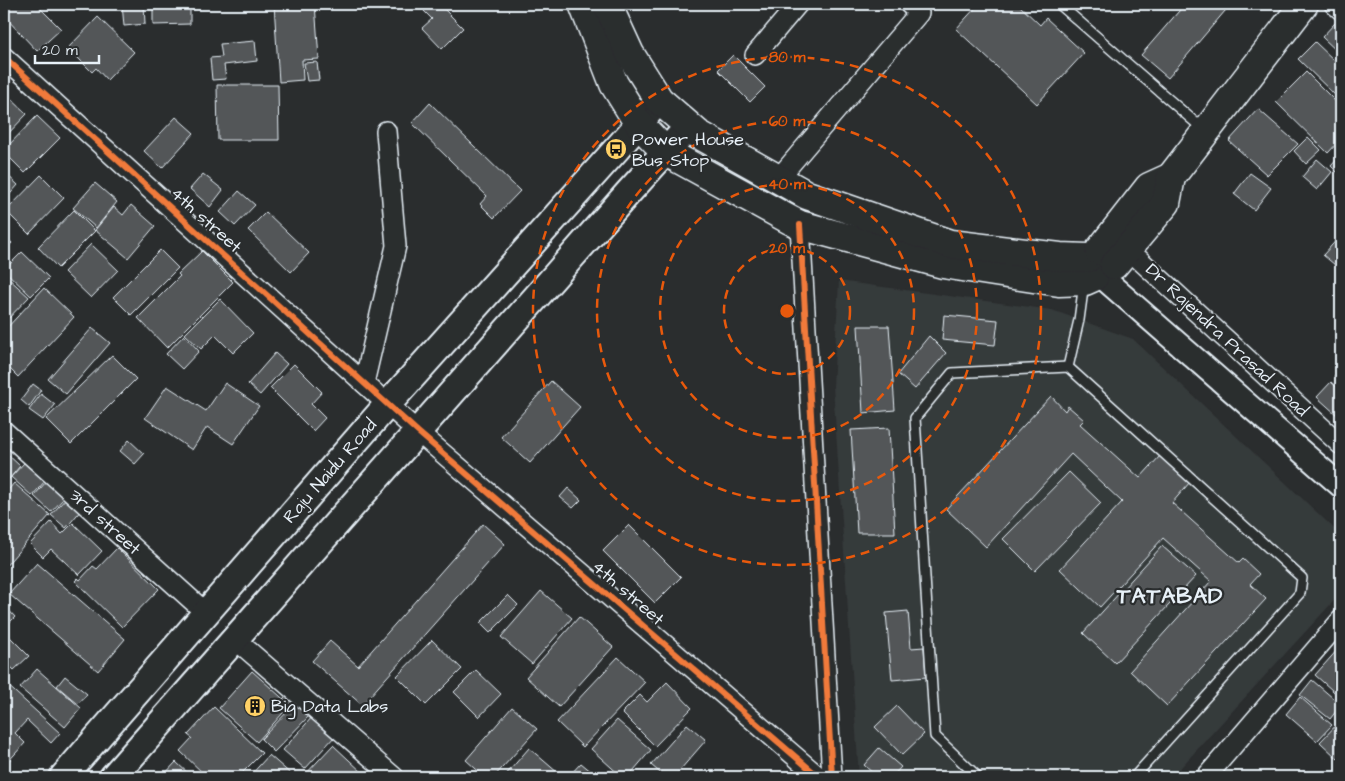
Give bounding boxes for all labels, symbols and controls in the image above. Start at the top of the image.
scale bar [35,32,99,64]
text: 20 m [42,40,78,61]
text: 80 m [769,47,806,68]
text: 60 m [769,111,806,132]
place label: Power House Bus Stop [632,127,744,173]
bus stop icon: Power House Bus Stop [604,137,628,161]
text: 40 m [768,174,806,195]
street label: 4th street [165,181,248,259]
text: 20 m [768,238,805,259]
street label: Dr Rajendra Prasad Road [1140,258,1314,422]
centre of rings [778,302,796,320]
street label: Raju Naidu Road [277,413,383,529]
street label: 3rd street [64,483,147,561]
street label: 4th street [586,554,670,632]
district label: TATABAD [1116,581,1223,612]
building icon: Big Data Labs [243,694,267,718]
place label: Big Data Labs [271,694,388,720]

